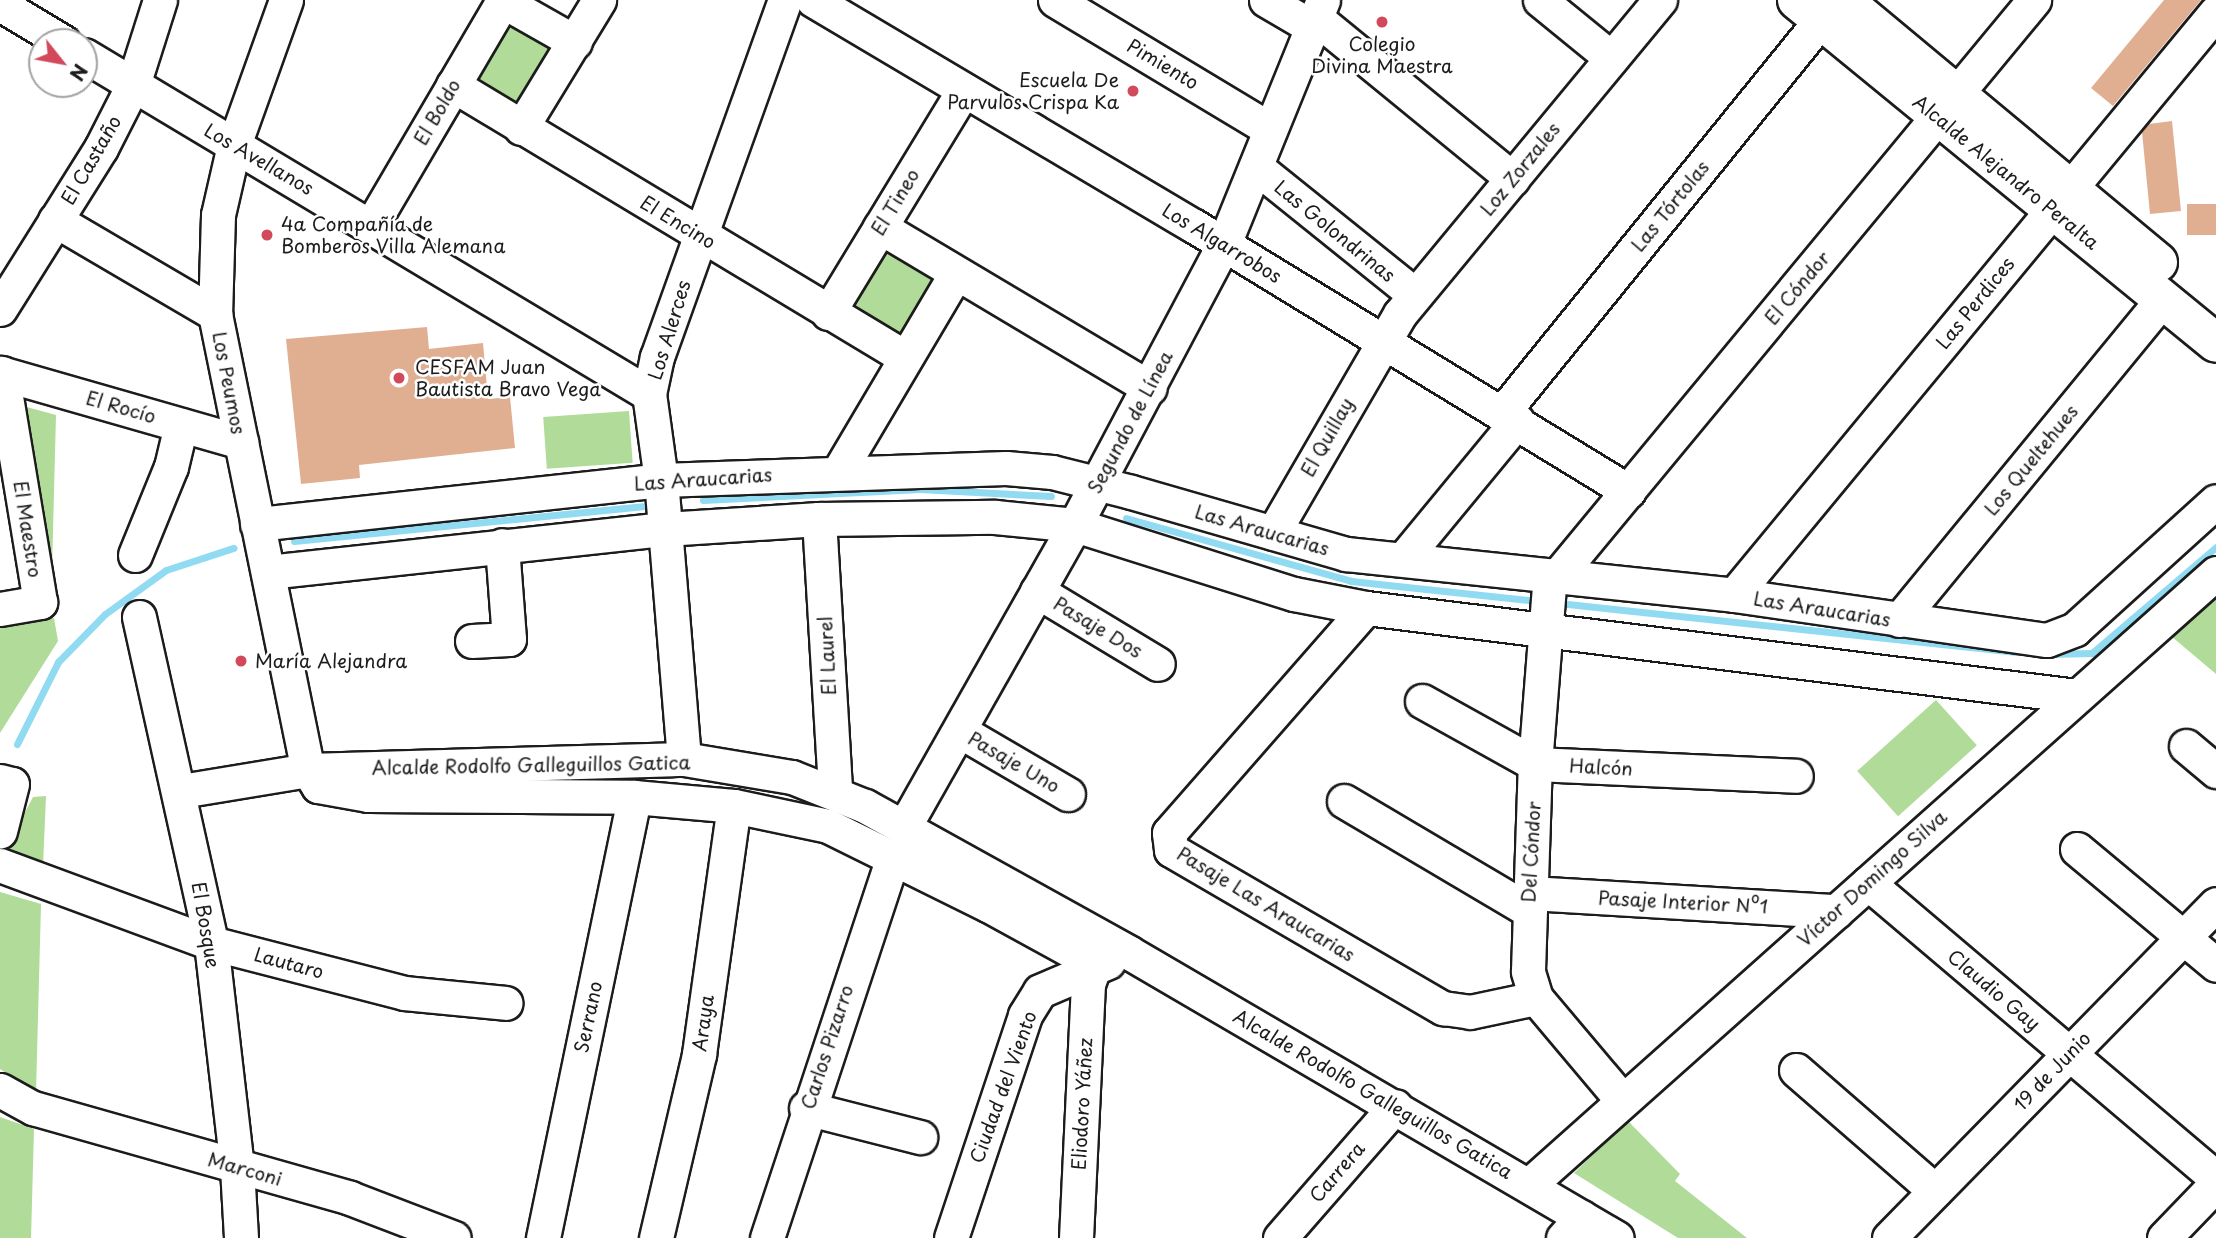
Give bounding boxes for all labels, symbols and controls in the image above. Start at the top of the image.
marker: Colegio Divina Maestra [1374,14,1390,30]
north arrow [28,28,98,98]
place label: Colegio Divina Maestra [1312,33,1452,77]
street label: Pimiento [1123,34,1203,94]
text: N [63,59,95,86]
place label: Escuela De Parvulos Crispa Ka [947,69,1119,113]
street label: El Boldo [409,75,465,149]
marker: Escuela De Parvulos Crispa Ka [1125,83,1141,99]
street label: Alcalde Alejandro Peralta [1907,89,2105,255]
street label: El Castaño [56,111,126,209]
street label: Loz Zorzales [1475,118,1565,220]
street label: Los Avellanos [201,119,317,199]
street label: Las Tórtolas [1626,155,1714,257]
street label: El Tineo [866,164,924,240]
street label: Las Golondrinas [1270,175,1400,287]
street label: El Encino [637,191,719,253]
street label: Los Algarrobos [1158,198,1286,288]
place label: 4a Compañía de Bomberos Villa Alemana [281,213,505,257]
marker: 4a Compañía de Bomberos Villa Alemana [259,227,275,243]
street label: El Cóndor [1760,246,1834,330]
street label: Las Perdices [1931,253,2019,353]
street label: Los Alerces [643,277,695,383]
street label: Los Peumos [208,329,250,437]
street label: Segundo de Línea [1083,346,1177,498]
place label: CESFAM Juan Bautista Bravo Vega [415,356,602,400]
marker: CESFAM Juan Bautista Bravo Vega [389,368,409,388]
street label: El Rocío [83,386,159,428]
street label: El Quillay [1296,393,1358,481]
street label: Los Queltehues [1979,400,2083,520]
street label: Las Araucarias [633,463,773,495]
street label: El Maestro [9,479,47,579]
street label: Las Araucarias [1192,500,1332,560]
street label: Las Araucarias [1752,587,1892,631]
street label: Pasaje Dos [1050,592,1146,662]
street label: El Laurel [814,616,840,696]
place label: María Alejandra [255,650,407,672]
marker: María Alejandra [233,653,249,669]
street label: Pasaje Uno [964,727,1064,797]
street label: Alcalde Rodolfo Galleguillos Gatica [370,751,692,779]
street label: Halcón [1569,754,1633,780]
street label: Del Cóndor [1517,800,1545,904]
street label: Víctor Domingo Silva [1793,805,1951,951]
street label: Pasaje Las Araucarias [1173,842,1359,966]
street label: El Bosque [187,880,225,970]
street label: Pasaje Interior Nº1 [1597,886,1769,918]
street label: Lautaro [252,943,326,983]
street label: Claudio Gay [1943,945,2045,1035]
street label: Serrano [569,979,607,1055]
street label: Carlos Pizarro [796,982,858,1112]
street label: Araya [688,993,718,1053]
street label: Alcalde Rodolfo Galleguillos Gatica [1228,1004,1518,1184]
street label: Ciudad del Viento [965,1007,1041,1167]
street label: 19 de Junio [2008,1026,2096,1116]
street label: Eliodoro Yáñez [1067,1038,1097,1170]
street label: Carrera [1305,1137,1369,1207]
street label: Marconi [205,1148,285,1190]

